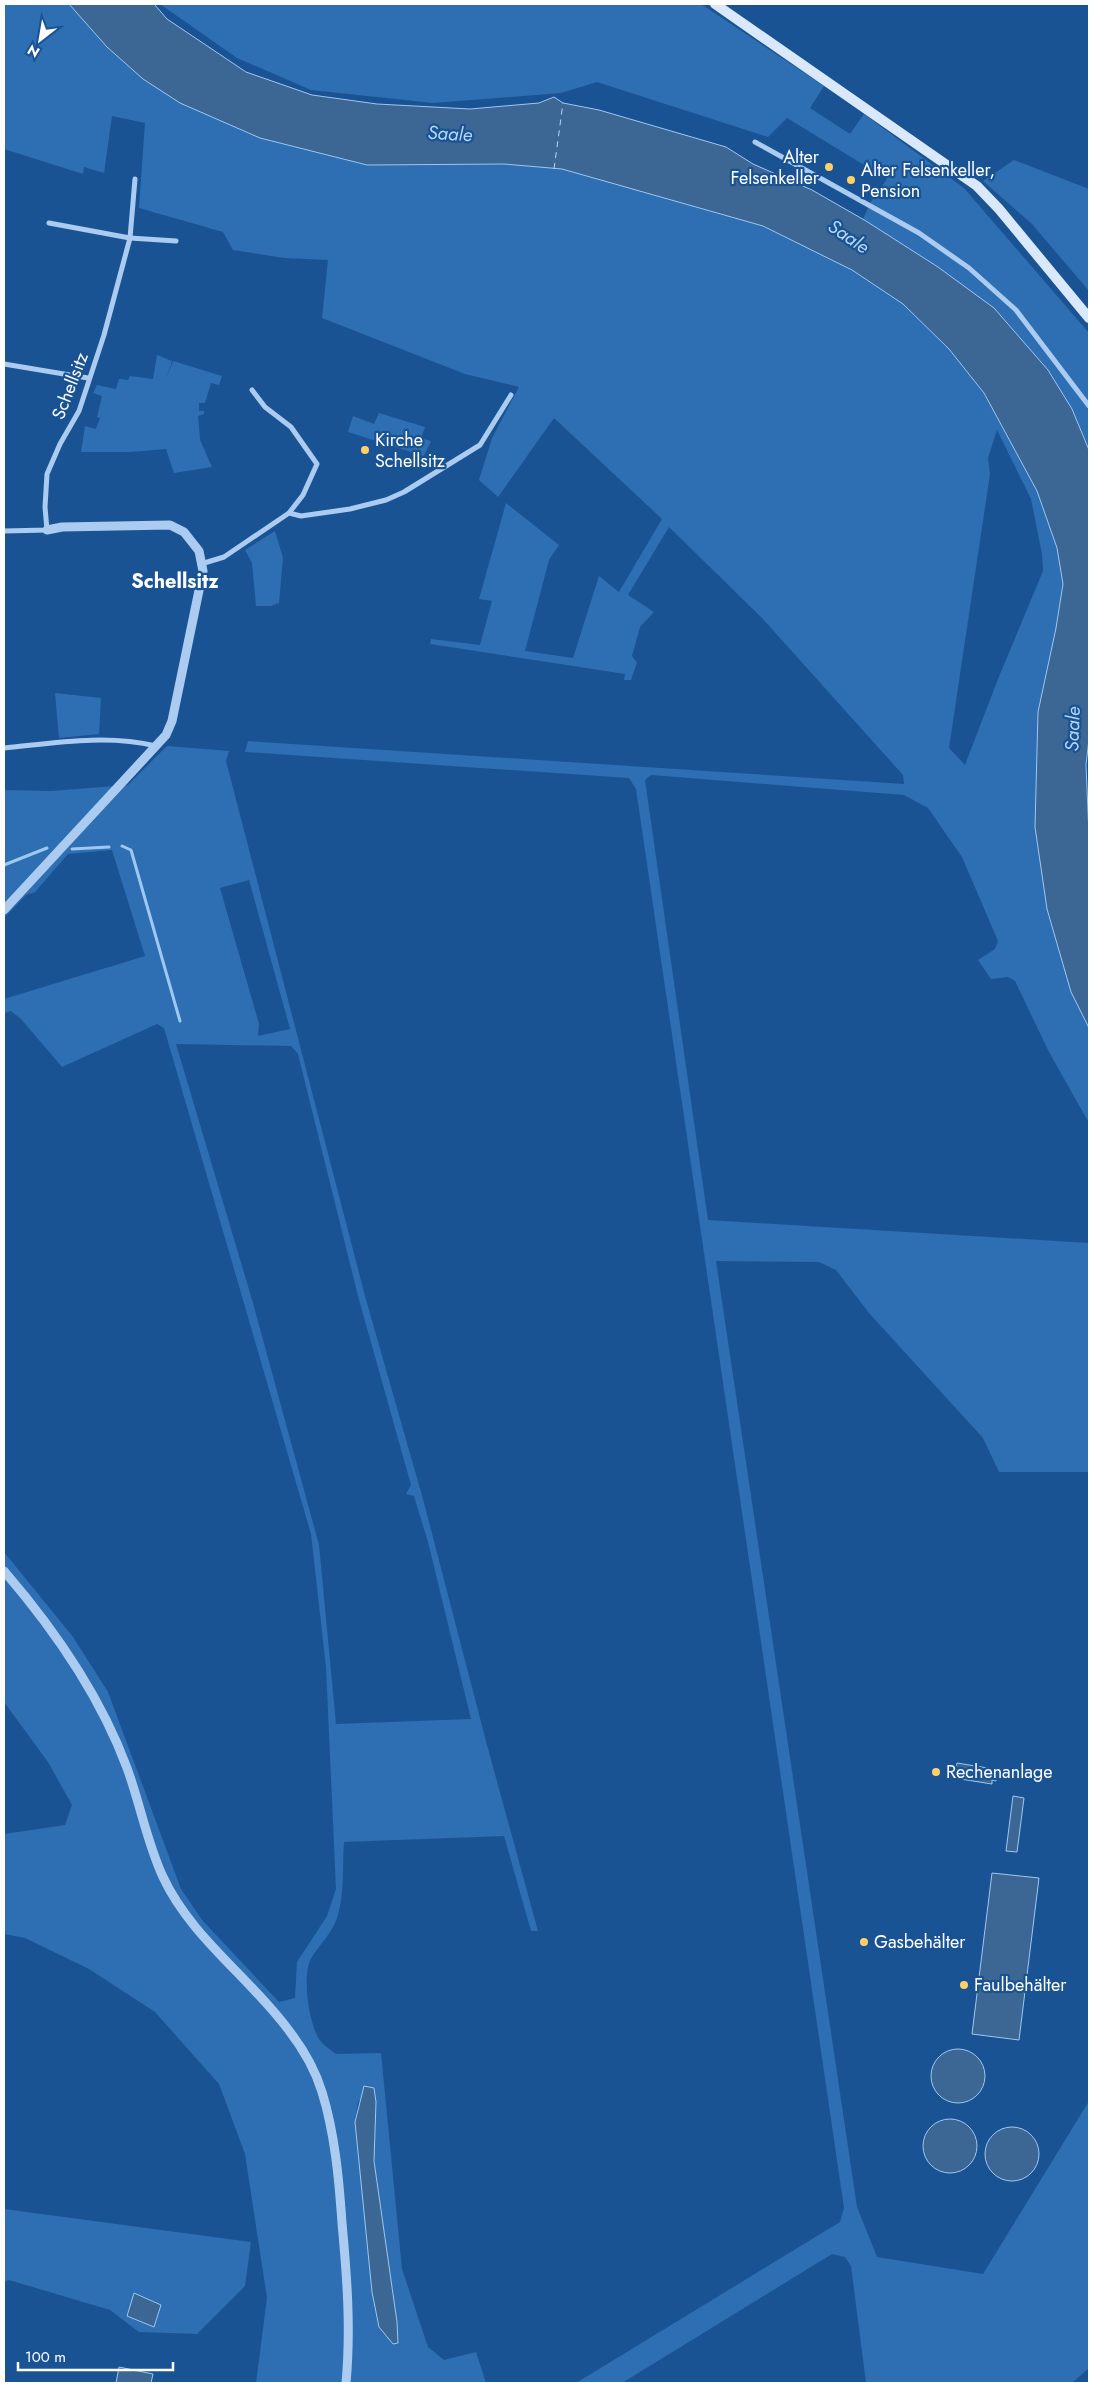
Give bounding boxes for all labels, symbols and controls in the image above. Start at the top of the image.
north arrow [15,15,65,65]
text: N [23,40,43,63]
water label: Saale [427,119,474,148]
place label: Alter Felsenkeller [731,144,820,191]
place label: Alter Felsenkeller, Pension [861,157,995,204]
marker: Alter Felsenkeller [823,161,835,173]
marker: Alter Felsenkeller, Pension [845,174,857,186]
water label: Saale [823,213,875,260]
street label: Schellsitz [45,348,95,423]
place label: Kirche Schellsitz [375,427,446,474]
marker: Kirche Schellsitz [359,444,371,456]
district label: Schellsitz [131,567,219,596]
water label: Saale [1058,706,1087,752]
place label: Rechenanlage [946,1759,1053,1785]
marker: Rechenanlage [930,1766,942,1778]
place label: Gasbehälter [874,1929,966,1955]
marker: Gasbehälter [858,1936,870,1948]
place label: Faulbehälter [974,1972,1067,1998]
marker: Faulbehälter [958,1979,970,1991]
scale bar [18,2340,172,2372]
text: 100 m [25,2346,66,2368]

